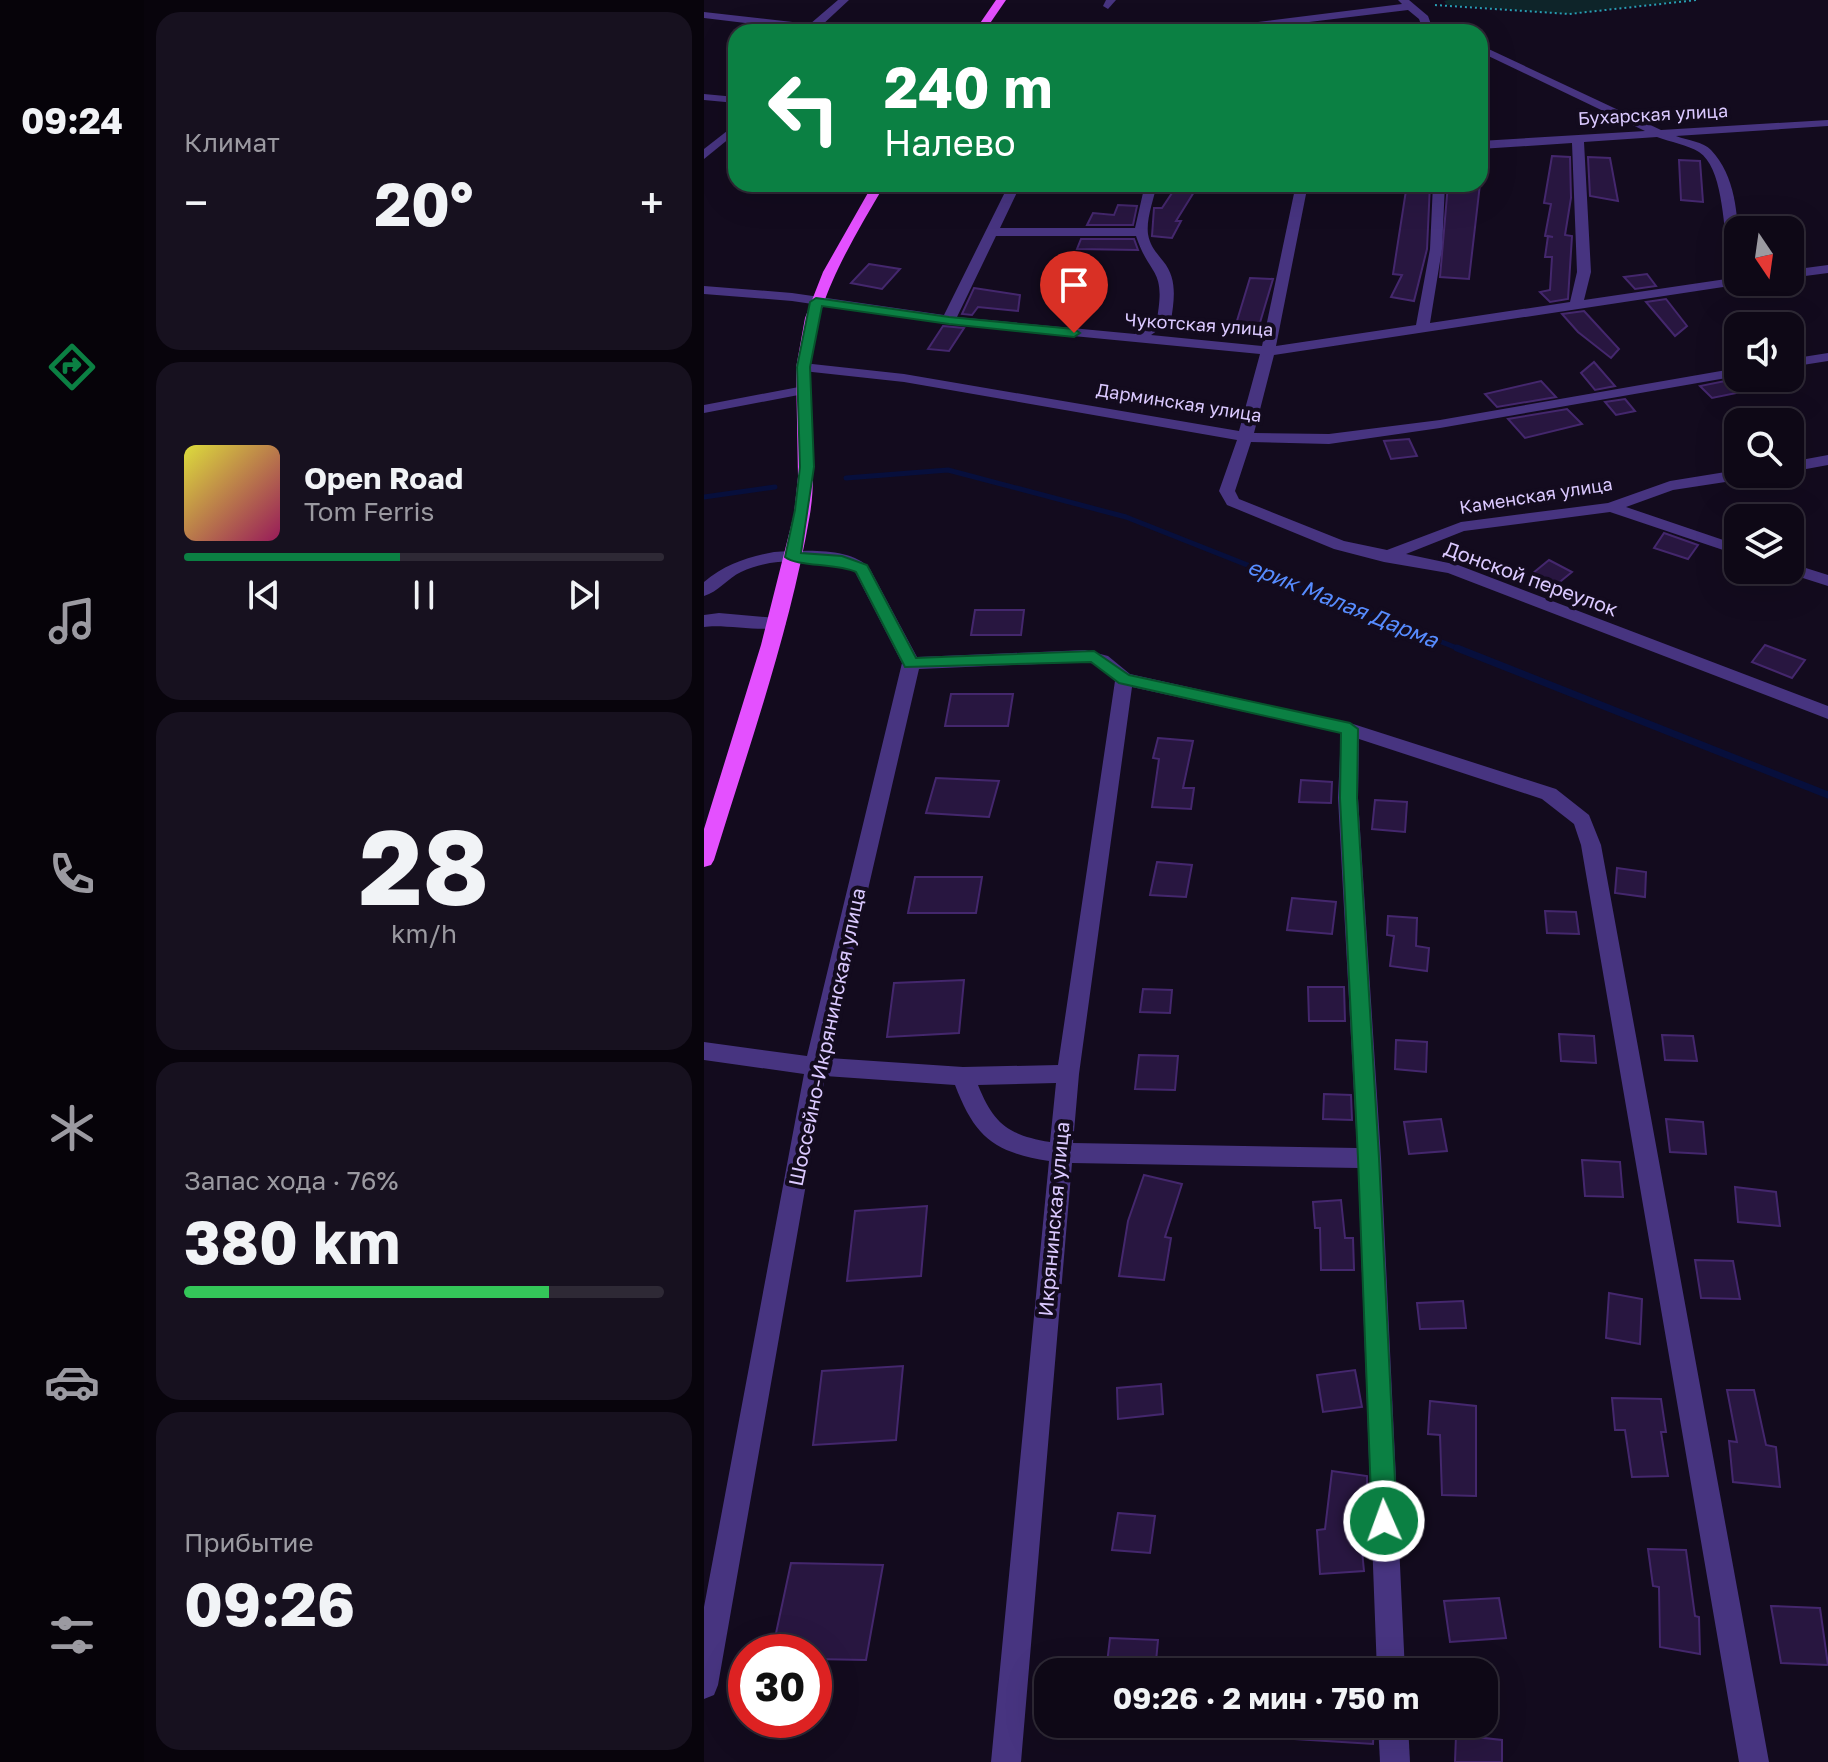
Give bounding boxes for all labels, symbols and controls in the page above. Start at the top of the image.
text: 240 m [884,53,1053,120]
icon: left [752,56,856,160]
text: 09:24 [21,99,123,142]
street label: Бухарская улица [1577,99,1729,129]
text: Налево [884,121,1016,164]
text: Климат [184,127,280,158]
text: 20° [375,167,474,239]
text: − [184,176,208,229]
text: + [640,176,664,229]
north arrow [1724,216,1804,296]
map controls [1724,216,1804,584]
pin [1040,251,1108,333]
icon: arrive [1052,263,1096,307]
street label: Чукотская улица [1124,308,1274,340]
button: sound [1724,312,1804,392]
icon: directions [44,339,100,395]
street label: Дарминская улица [1095,378,1263,426]
button: search [1724,408,1804,488]
text: Open Road [304,460,463,496]
street label: Каменская улица [1458,472,1614,518]
text: Tom Ferris [304,496,434,527]
button: layers [1724,504,1804,584]
street label: Донской переулок [1441,536,1621,621]
water label: ерик Малая Дарма [1244,552,1444,654]
icon: previous [242,573,286,617]
icon: pause [402,573,446,617]
icon: next [562,573,606,617]
icon: music [44,593,100,649]
text: 28 [359,803,489,928]
icon: phone [44,846,100,902]
street label: Шоссейно-Икрянинская улица [783,885,869,1188]
text: km/h [391,918,457,949]
icon: climate [44,1100,100,1156]
street label: Икрянинская улица [1033,1120,1073,1317]
text: Запас хода · 76% [184,1165,398,1196]
text: 380 km [184,1205,400,1277]
icon: car [44,1354,100,1410]
position arrow [1342,1479,1426,1563]
text: Прибытие [184,1527,313,1558]
text: 09:26 [184,1567,355,1639]
icon: filters [44,1607,100,1663]
speed limit sign: 30 [728,1634,832,1738]
text: 09:26 · 2 мин · 750 m [1113,1680,1419,1716]

